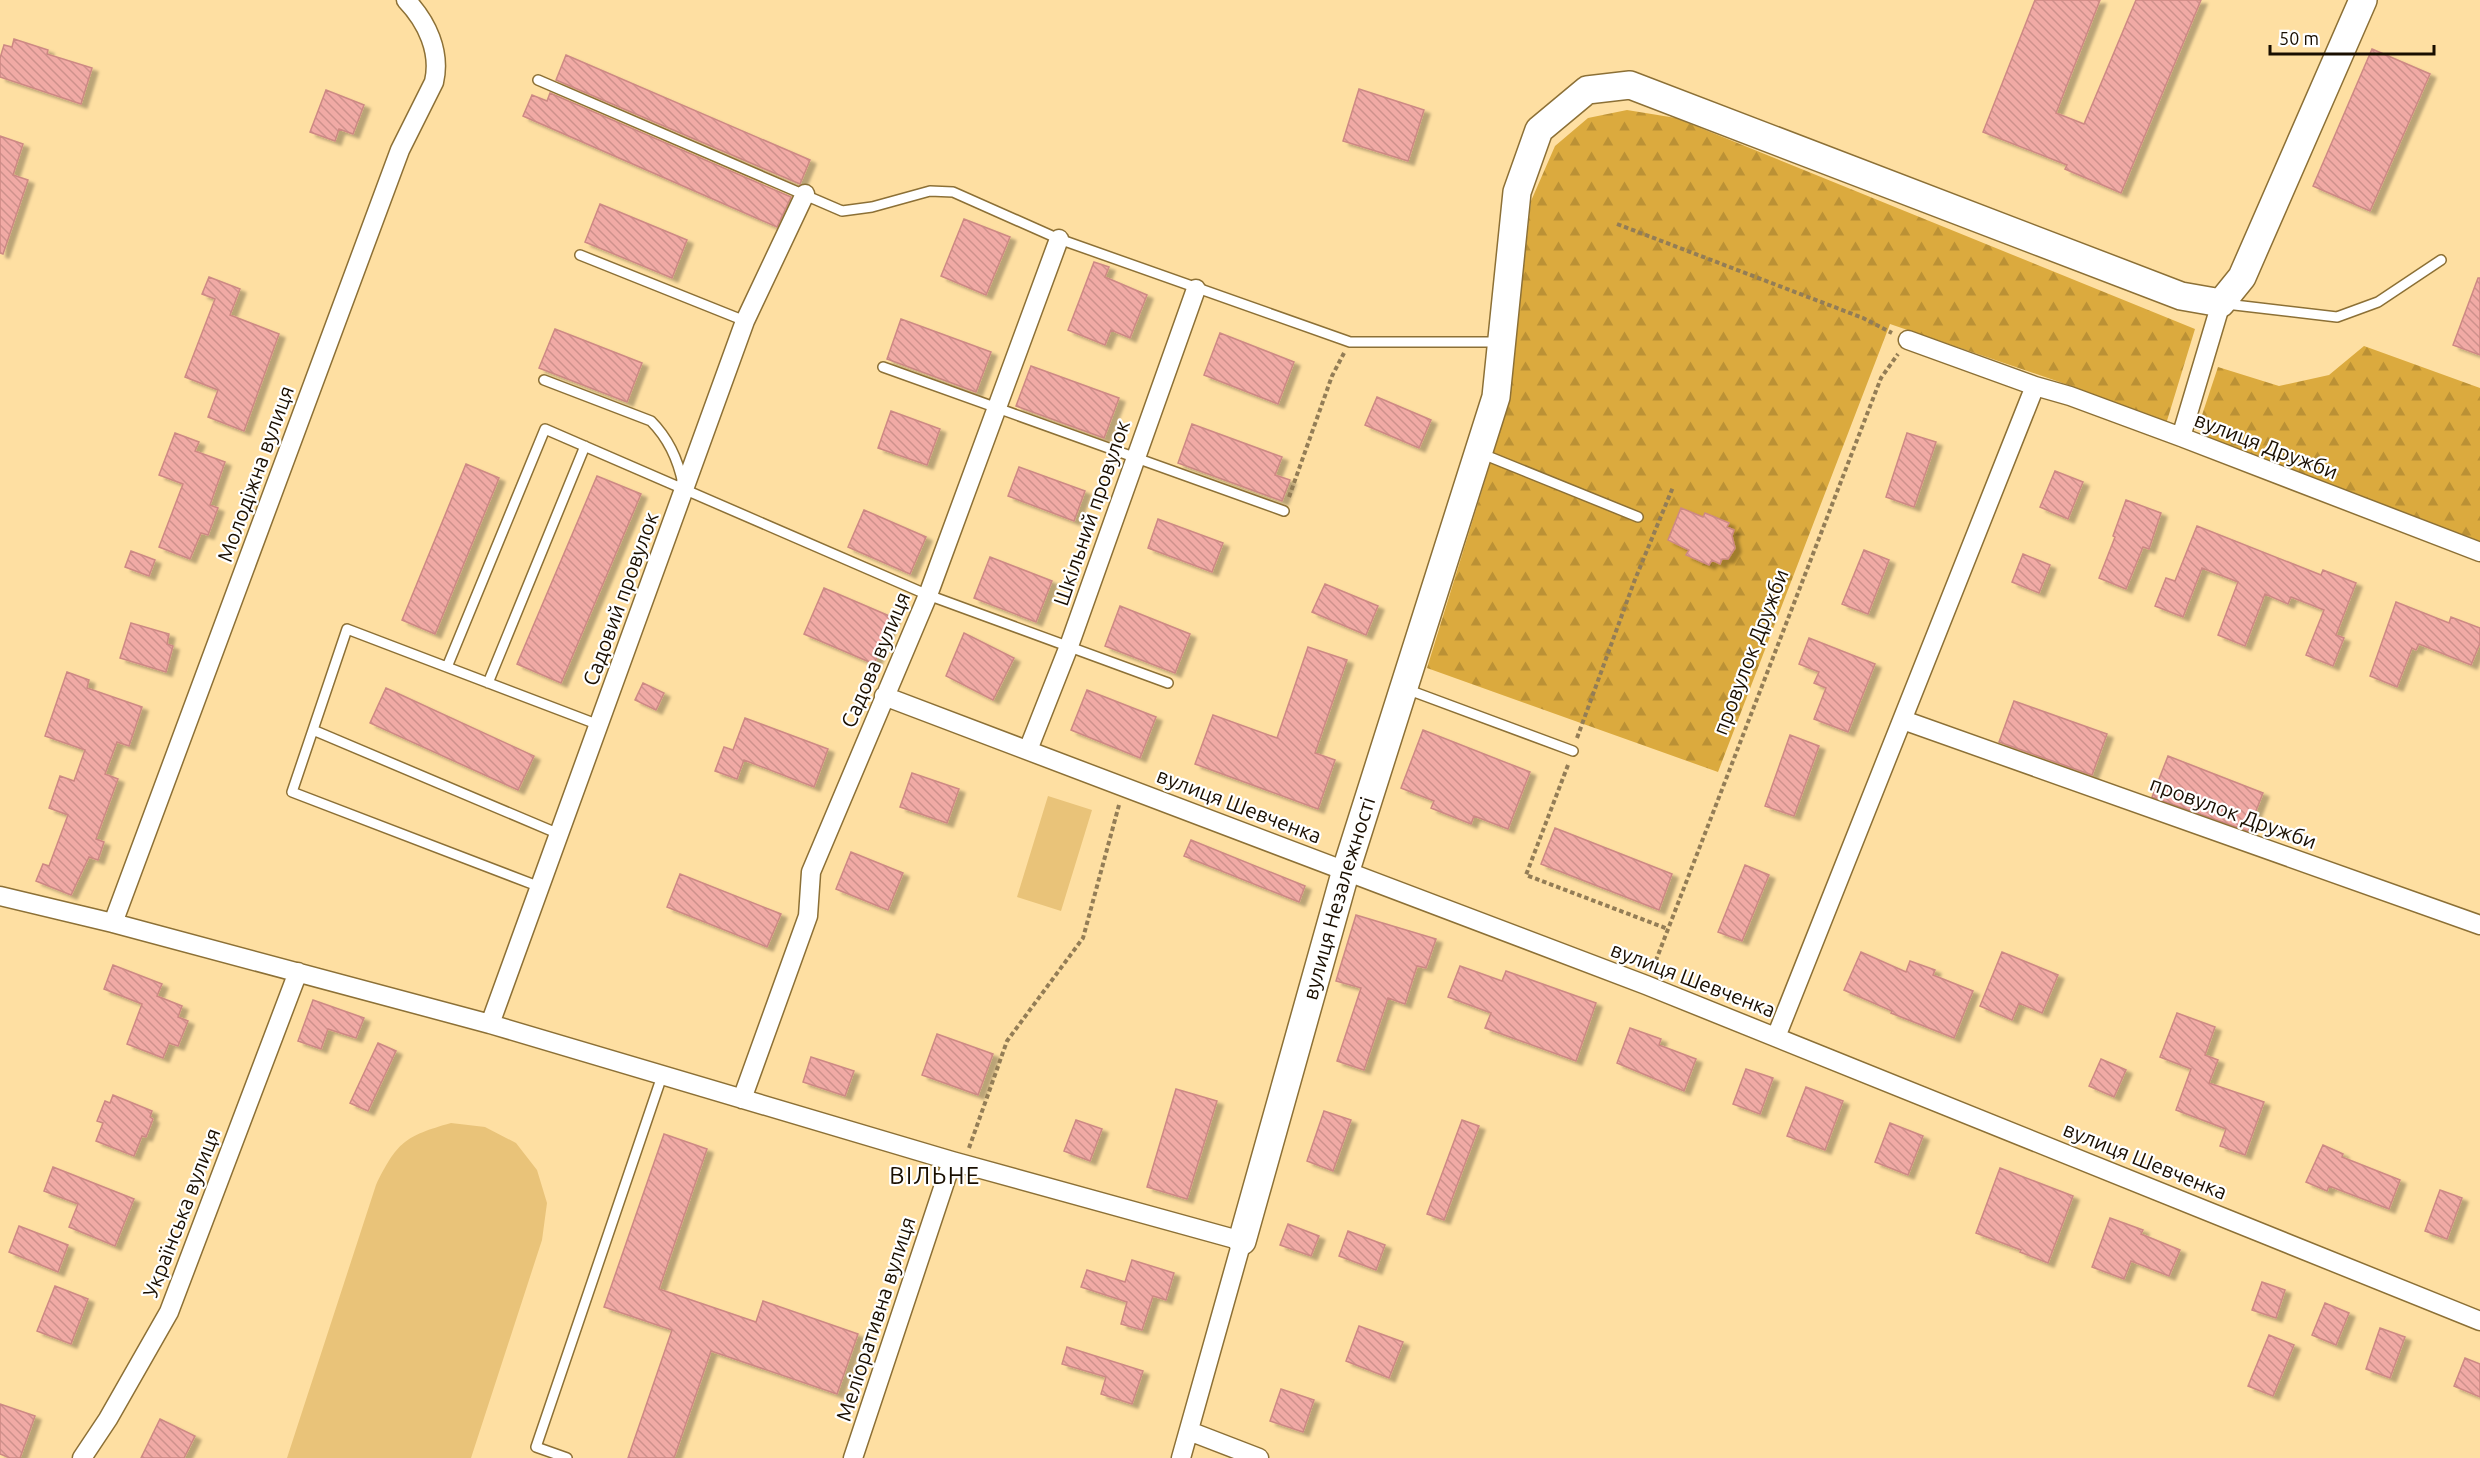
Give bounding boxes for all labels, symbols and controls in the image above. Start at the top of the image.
scale bar [2270,18,2434,56]
text: 50 m [2279,28,2319,48]
street label: Молодіжна вулиця [212,382,298,565]
street label: вулиця Дружби [2191,407,2341,483]
street label: Шкільний провулок [1048,417,1134,609]
street label: Садовий провулок [578,508,663,689]
street label: провулок Дружби [1707,565,1793,738]
street label: Садова вулиця [836,588,914,731]
street label: вулиця Шевченка [1154,763,1325,848]
street label: провулок Дружби [2147,771,2320,853]
street label: вулиця Незалежності [1297,794,1379,1002]
street label: вулиця Шевченка [1608,937,1779,1022]
street label: вулиця Шевченка [2060,1116,2231,1204]
street label: Українська вулиця [138,1125,224,1301]
district label: ВІЛЬНЕ [889,1162,981,1189]
street label: Меліоративна вулиця [831,1214,919,1424]

